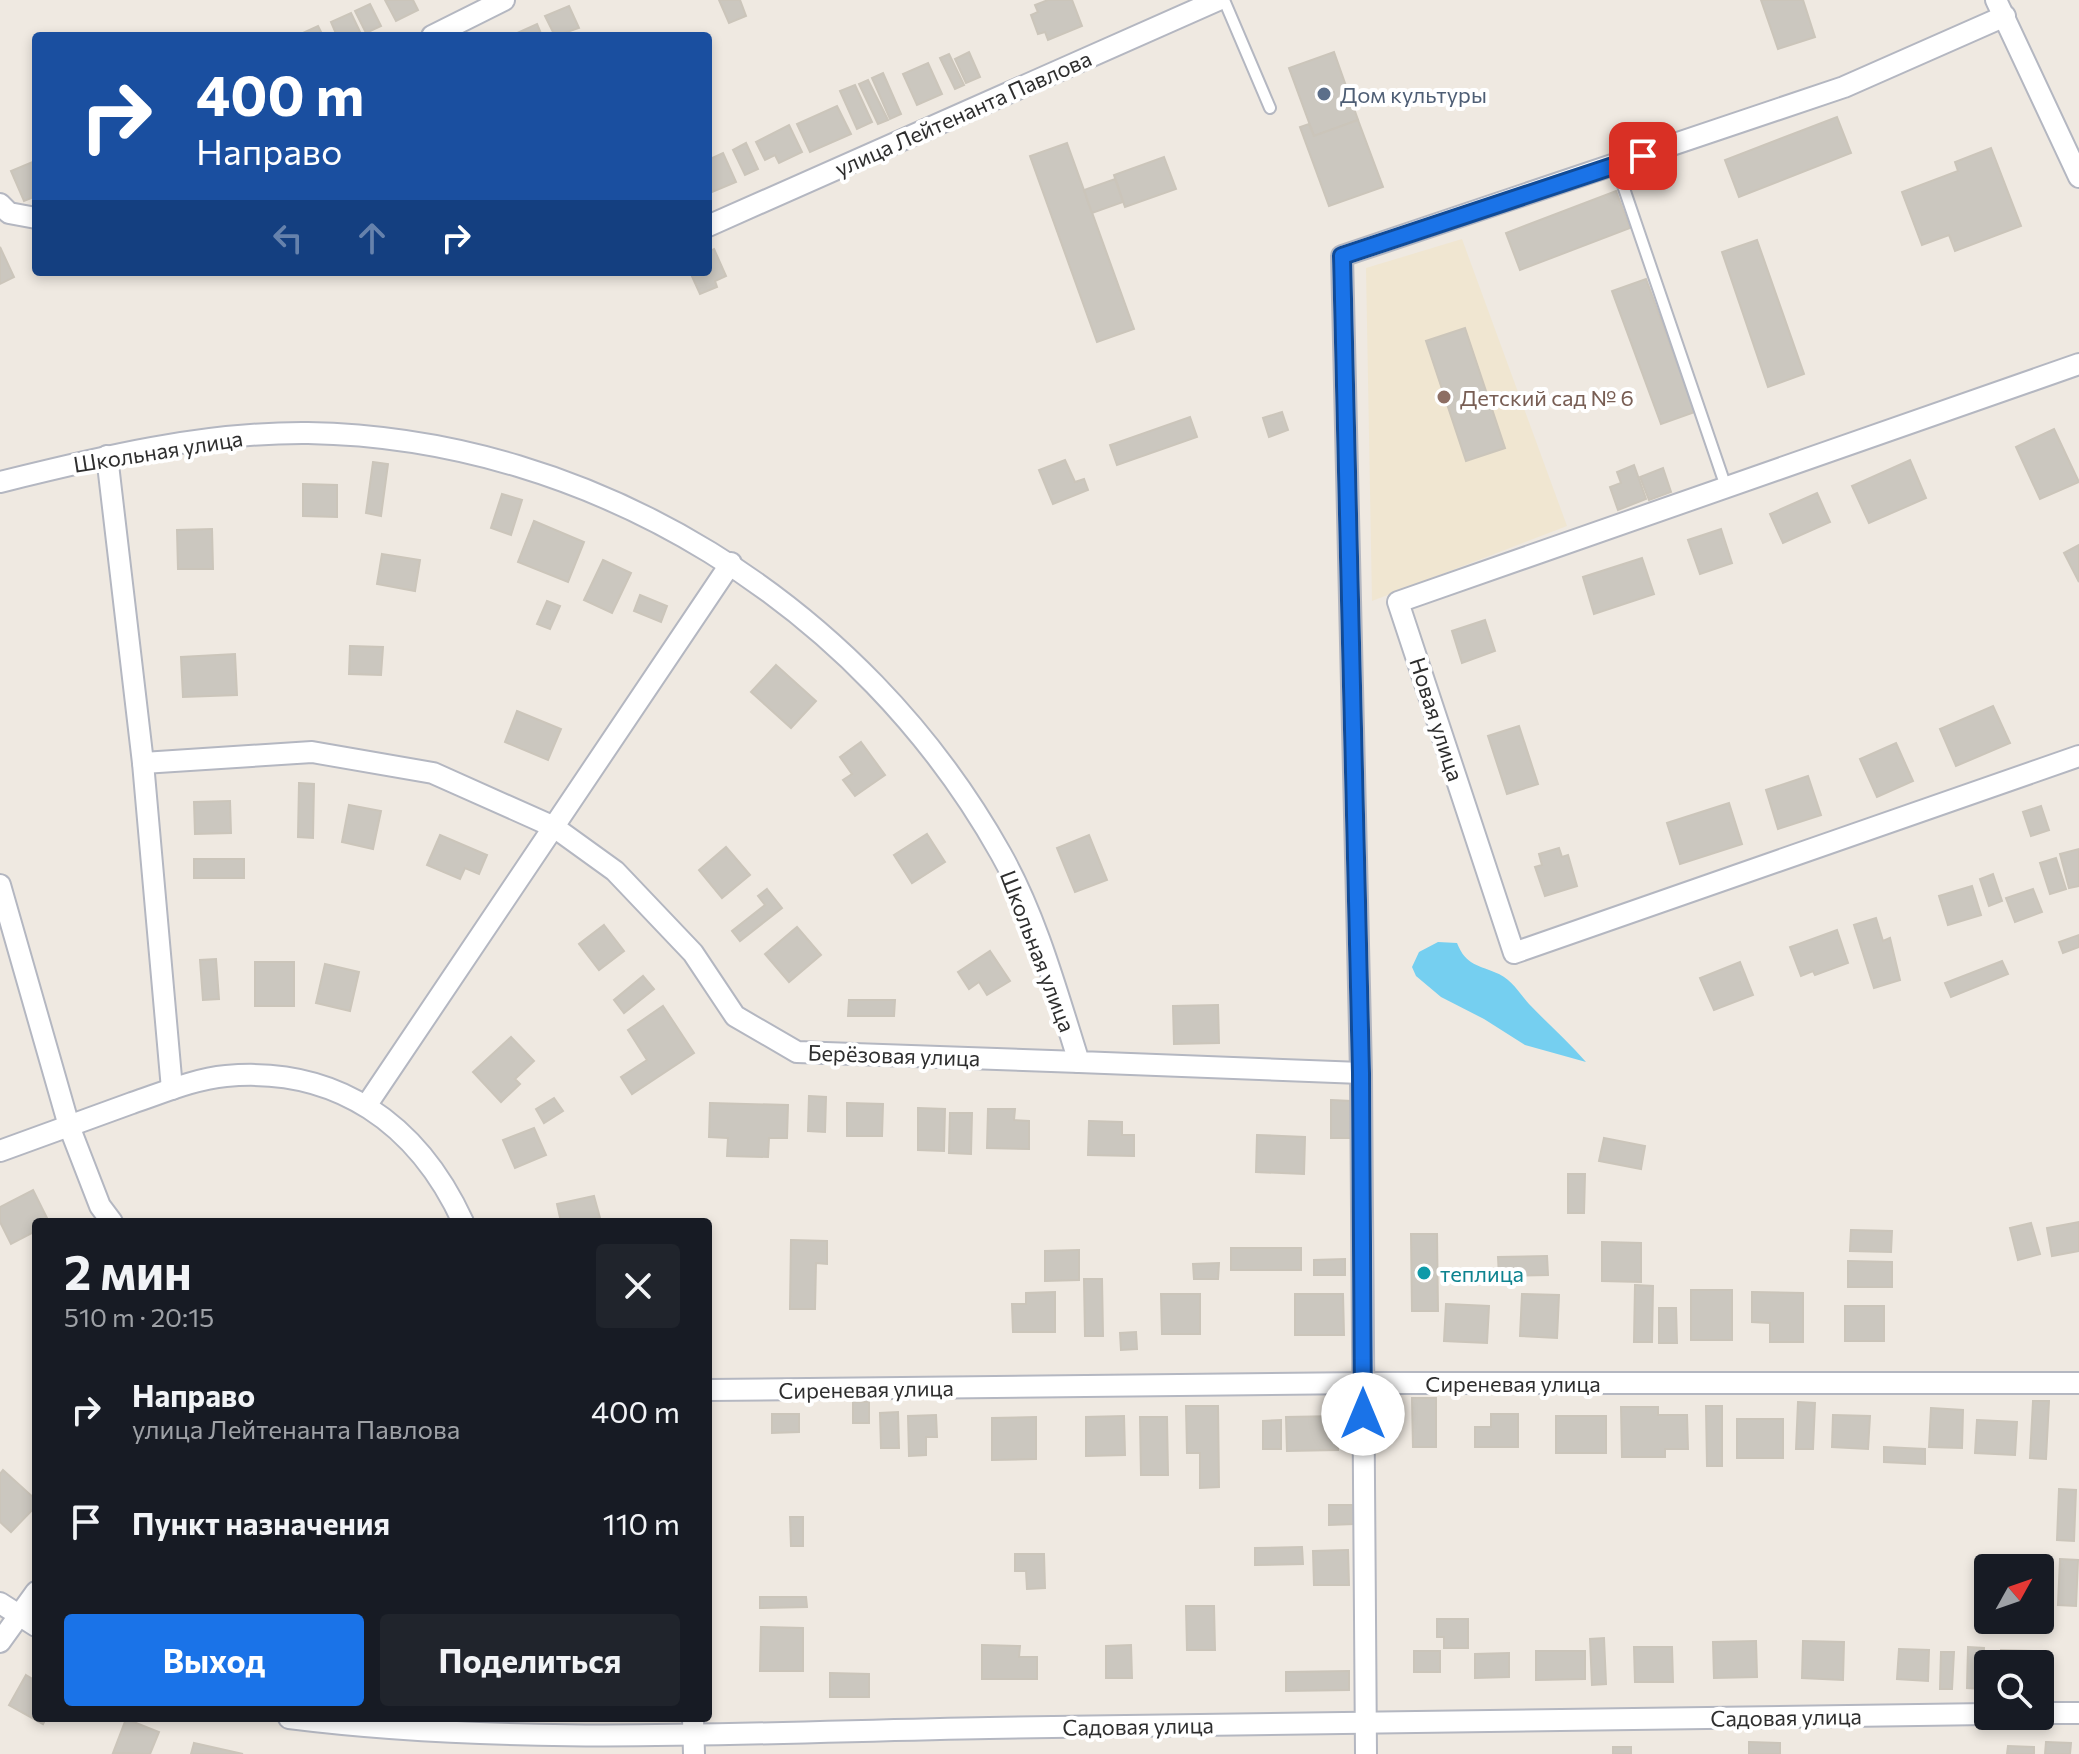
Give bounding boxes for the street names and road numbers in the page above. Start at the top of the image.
street label: улица Лейтенанта Павлова [831,44,1095,182]
street label: Школьная улица [71,424,245,478]
street label: Новая улица [1404,654,1470,784]
street label: Школьная улица [995,866,1081,1036]
street label: Берёзовая улица [807,1038,981,1072]
street label: Сиреневая улица [1425,1370,1601,1397]
street label: Сиреневая улица [778,1374,954,1404]
street label: Садовая улица [1710,1702,1862,1732]
street label: Садовая улица [1062,1711,1214,1741]

